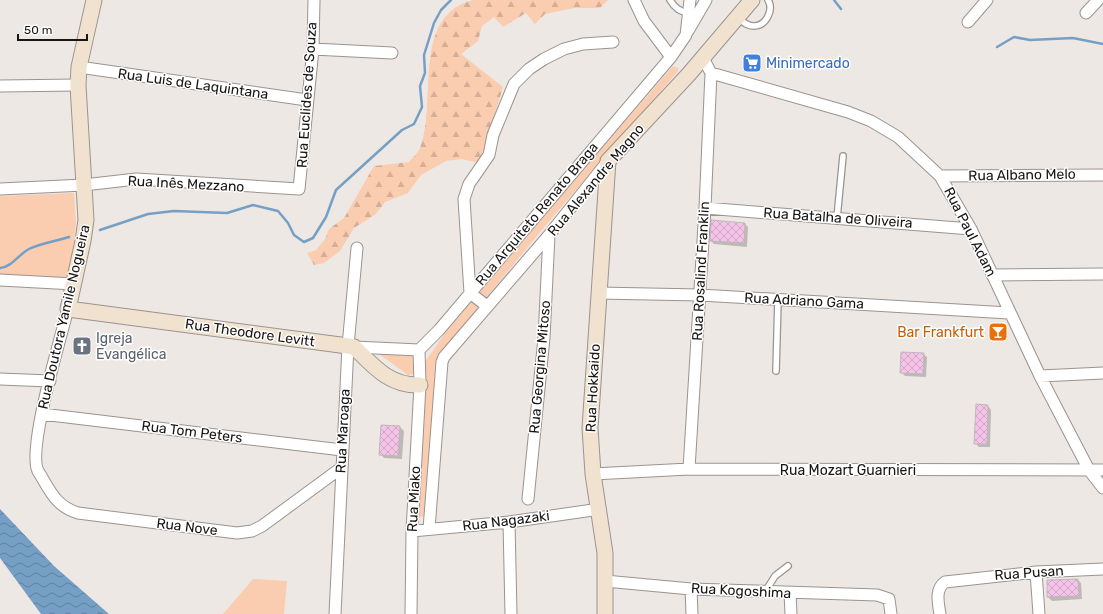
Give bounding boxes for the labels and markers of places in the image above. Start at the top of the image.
supermarket icon: Minimercado [741,52,763,74]
place label: Minimercado [766,55,850,72]
bar icon: Bar Frankfurt [987,321,1009,343]
place label: Bar Frankfurt [897,324,985,341]
place label: Igreja Evangélica [96,330,166,363]
church icon: Igreja Evangélica [71,335,93,357]

